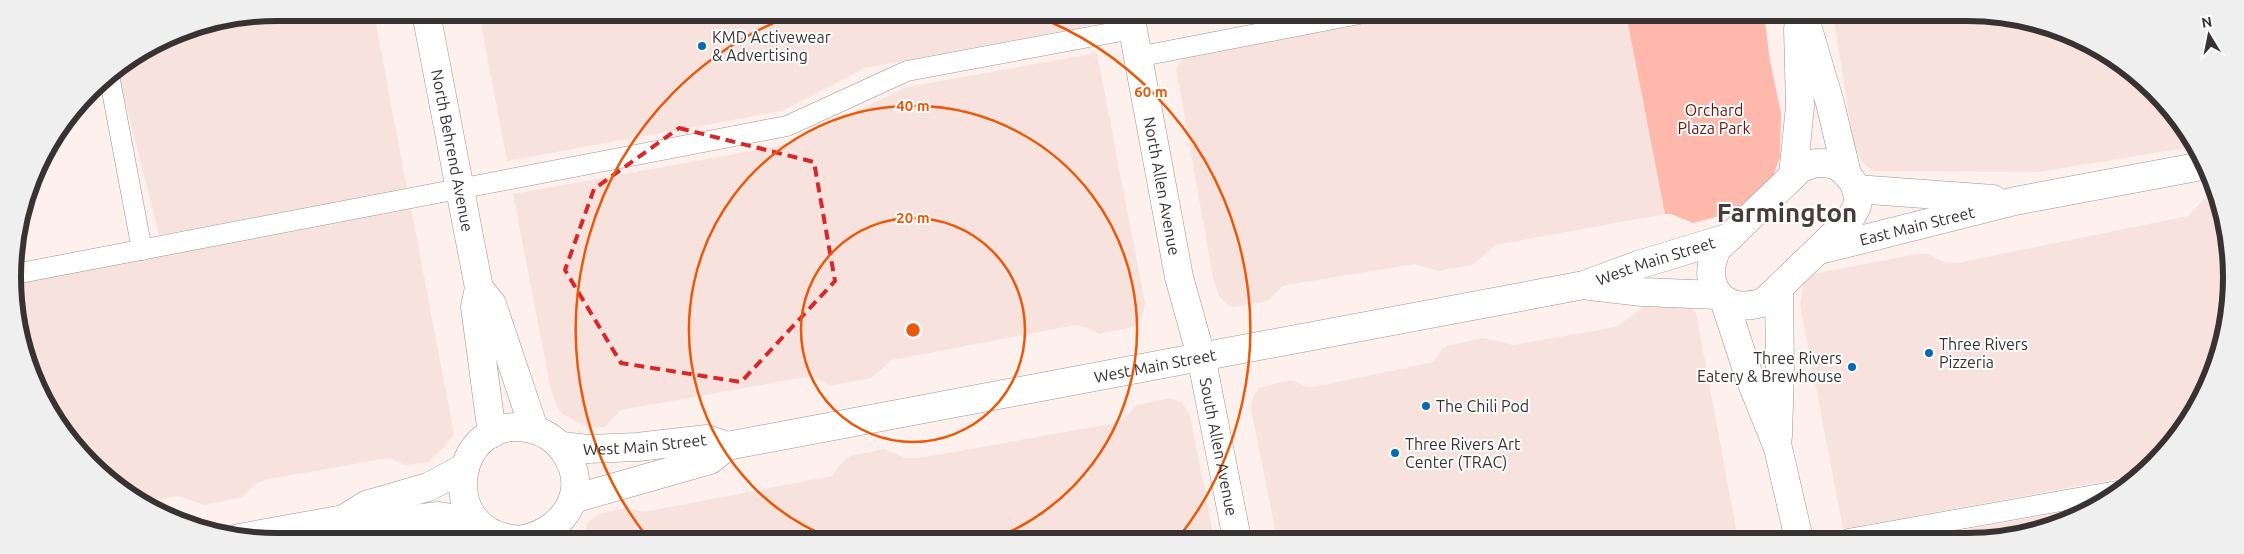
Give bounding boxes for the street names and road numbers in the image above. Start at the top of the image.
street label: North Behrend Avenue [428,68,477,233]
street label: North Allen Avenue [1140,115,1184,257]
street label: East Main Street [1858,202,1977,249]
street label: West Main Street [1594,233,1718,289]
street label: West Main Street [1092,345,1218,386]
street label: South Allen Avenue [1196,376,1241,517]
street label: West Main Street [583,430,708,458]

